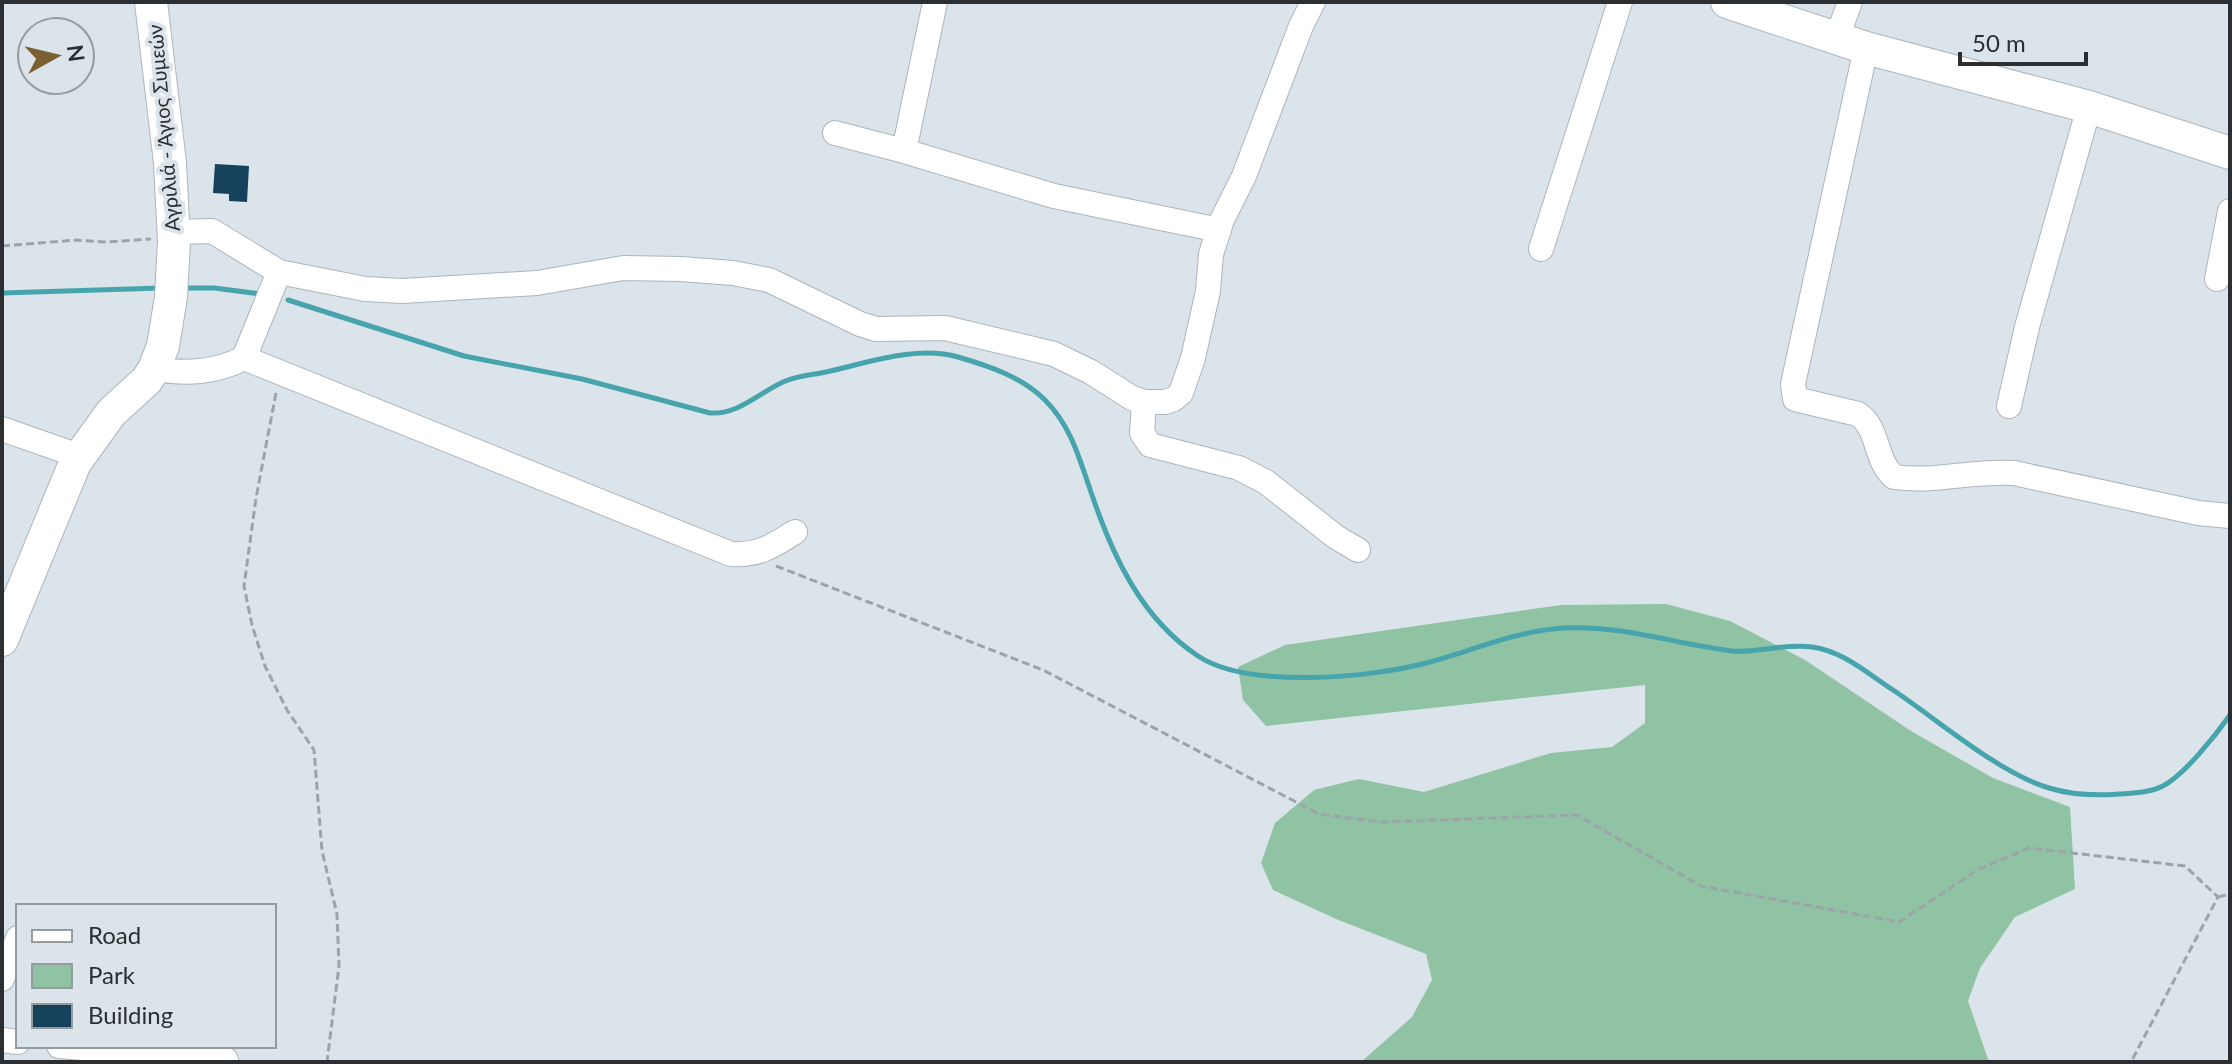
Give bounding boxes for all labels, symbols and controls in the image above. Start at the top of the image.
north arrow [16,16,96,96]
scale bar [1960,16,2086,66]
street label: Αγριλιά - Άγιος Συμεών [142,23,184,233]
text: 50 m [1972,28,2026,57]
text: N [62,43,91,63]
legend [16,904,276,1048]
text: Road [88,920,141,949]
text: Park [88,960,136,989]
text: Building [88,1000,173,1029]

